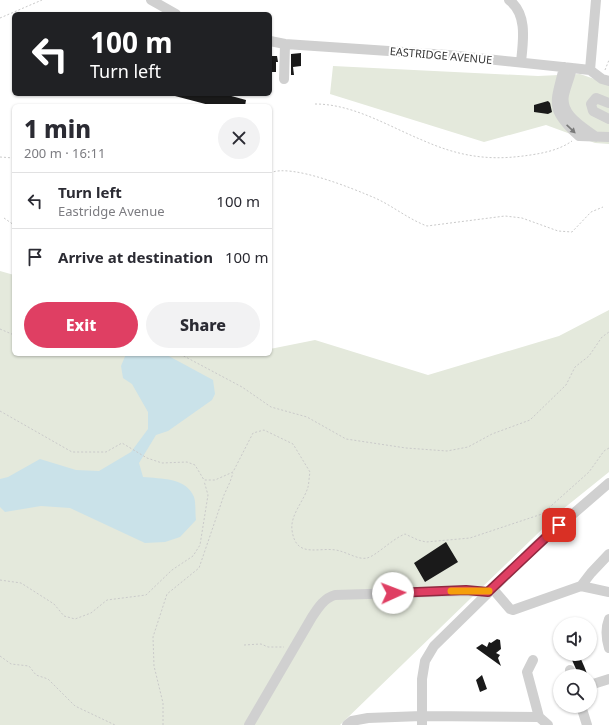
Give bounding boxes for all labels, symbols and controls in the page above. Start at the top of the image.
text: 100 m [90,23,173,61]
icon: left [24,28,76,80]
street label: EASTRIDGE AVENUE [389,43,493,67]
text: Turn left [90,59,161,83]
text: 1 min [24,112,91,145]
button: close [218,117,260,159]
one-way arrow [565,124,576,133]
text: 200 m · 16:11 [24,144,105,162]
text: Turn left [58,182,122,202]
icon: left [24,190,46,212]
text: 100 m [216,191,260,211]
text: Eastridge Avenue [58,202,165,220]
icon: arrive [24,246,46,268]
text: Arrive at destination [58,247,213,267]
text: 100 m [225,247,269,267]
button: Exit [24,302,138,348]
button: Share [146,302,260,348]
pin [542,508,576,542]
icon: arrive [548,514,570,536]
position arrow [372,572,414,614]
map controls [553,617,597,713]
button: sound [553,617,597,661]
button: search [553,669,597,713]

